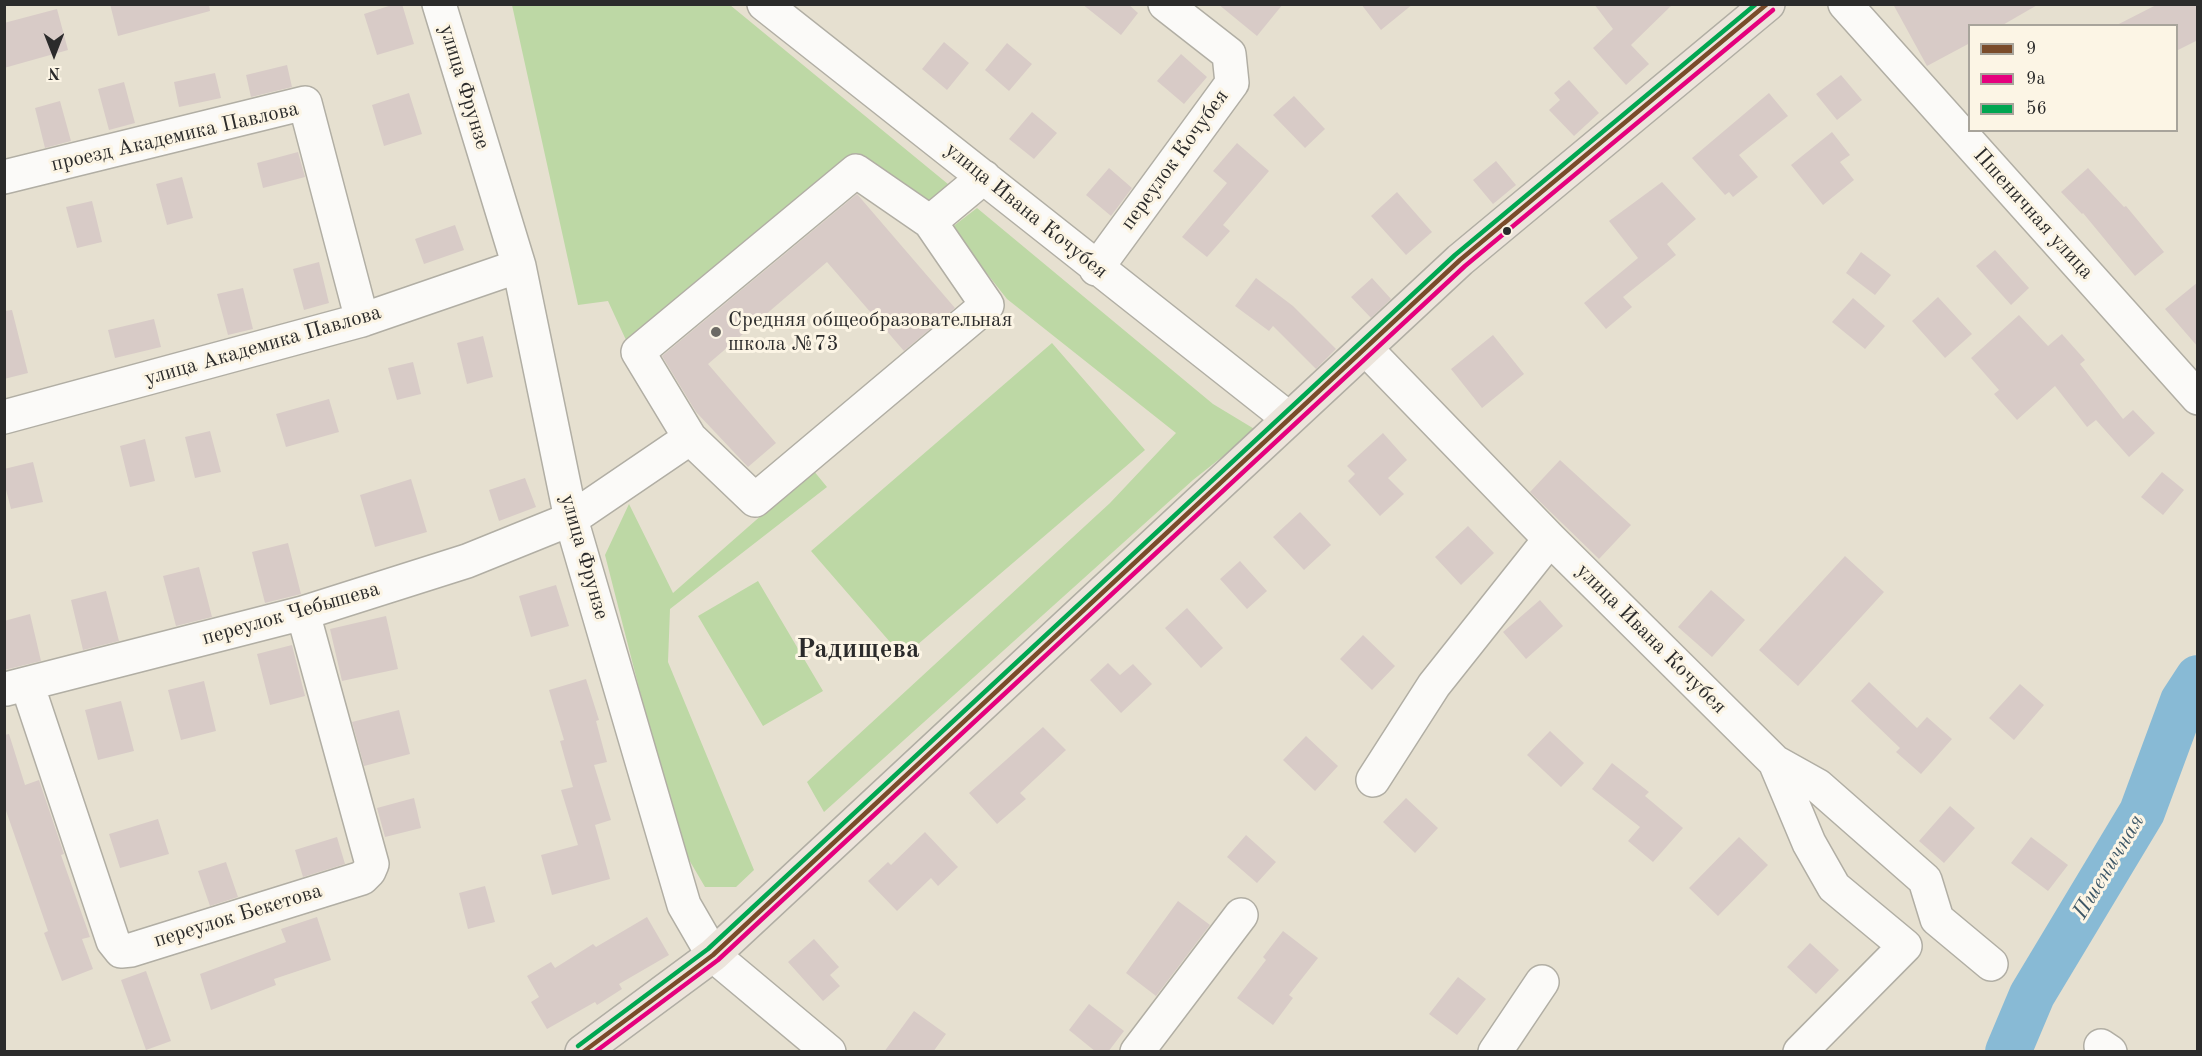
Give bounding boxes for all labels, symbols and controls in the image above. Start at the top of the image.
street label: улица Фрунзе [433,22,495,152]
north arrow [24,24,84,84]
legend [1968,24,2178,132]
text: 9 [2026,40,2036,58]
text: N [48,64,60,80]
text: 9а [2026,70,2045,88]
street label: переулок Кочубея [1116,85,1234,235]
street label: проезд Академика Павлова [49,96,301,178]
text: 56 [2026,100,2047,118]
street label: улица Ивана Кочубея [939,138,1113,284]
street label: Пшеничная улица [1967,143,2099,285]
unlabelled marker [1501,225,1513,237]
street label: улица Академика Павлова [142,300,384,392]
place label: Средняя общеобразовательная школа №73 [728,307,1012,357]
marker: Средняя общеобразовательная школа №73 [709,325,723,339]
street label: улица Фрунзе [554,492,614,622]
street label: улица Ивана Кочубея [1571,559,1731,719]
street label: переулок Чебышева [199,577,383,651]
district label: Радищева [796,634,920,666]
water label: Пшеничная [2067,810,2151,924]
street label: переулок Бекетова [151,878,325,954]

